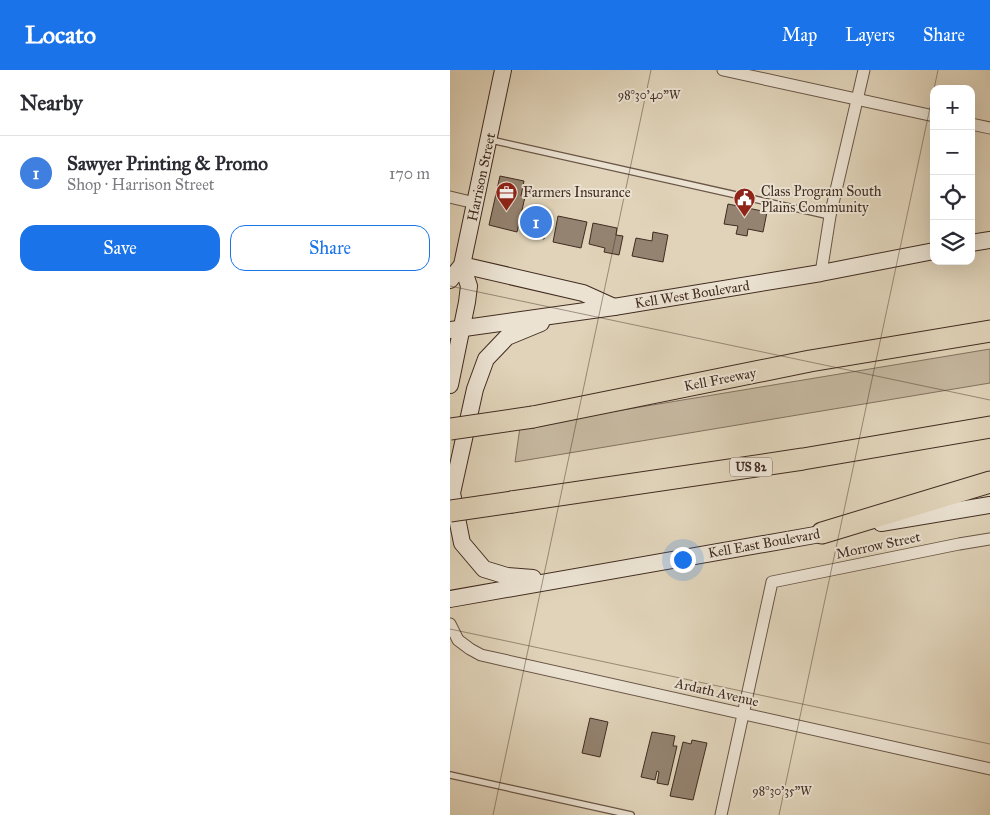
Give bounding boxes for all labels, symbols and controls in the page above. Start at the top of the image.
text: Locato [25,20,96,50]
text: Map [782,24,817,46]
text: Layers [845,24,895,46]
text: Share [923,24,965,46]
map controls [930,85,975,265]
button: + [930,85,975,130]
text: 98°30'40"W [618,88,681,102]
text: Nearby [20,90,83,116]
button: − [930,130,975,175]
street label: Harrison Street [464,131,499,223]
text: Sawyer Printing & Promo [67,152,268,175]
text: 1 [33,164,39,183]
text: 170 m [389,164,430,183]
text: Shop · Harrison Street [67,175,214,194]
button: locate [930,175,975,220]
office icon: Farmers Insurance [495,180,519,211]
place label: Class Program South Plains Community [761,183,882,216]
place label: Farmers Insurance [523,184,631,201]
public building icon: Class Program South Plains Community [733,187,757,218]
pin: 1 [520,203,552,241]
button: layers [930,220,975,265]
button: Save [20,225,220,271]
button: Share [230,225,430,271]
street label: Kell West Boulevard [633,277,751,312]
street label: Kell Freeway [683,364,758,395]
road number: US 82 [730,458,772,477]
street label: Kell East Boulevard [707,525,821,562]
street label: Morrow Street [834,528,922,563]
your location [670,547,696,573]
street label: Ardath Avenue [672,674,761,710]
text: 98°30'35"W [752,784,812,798]

